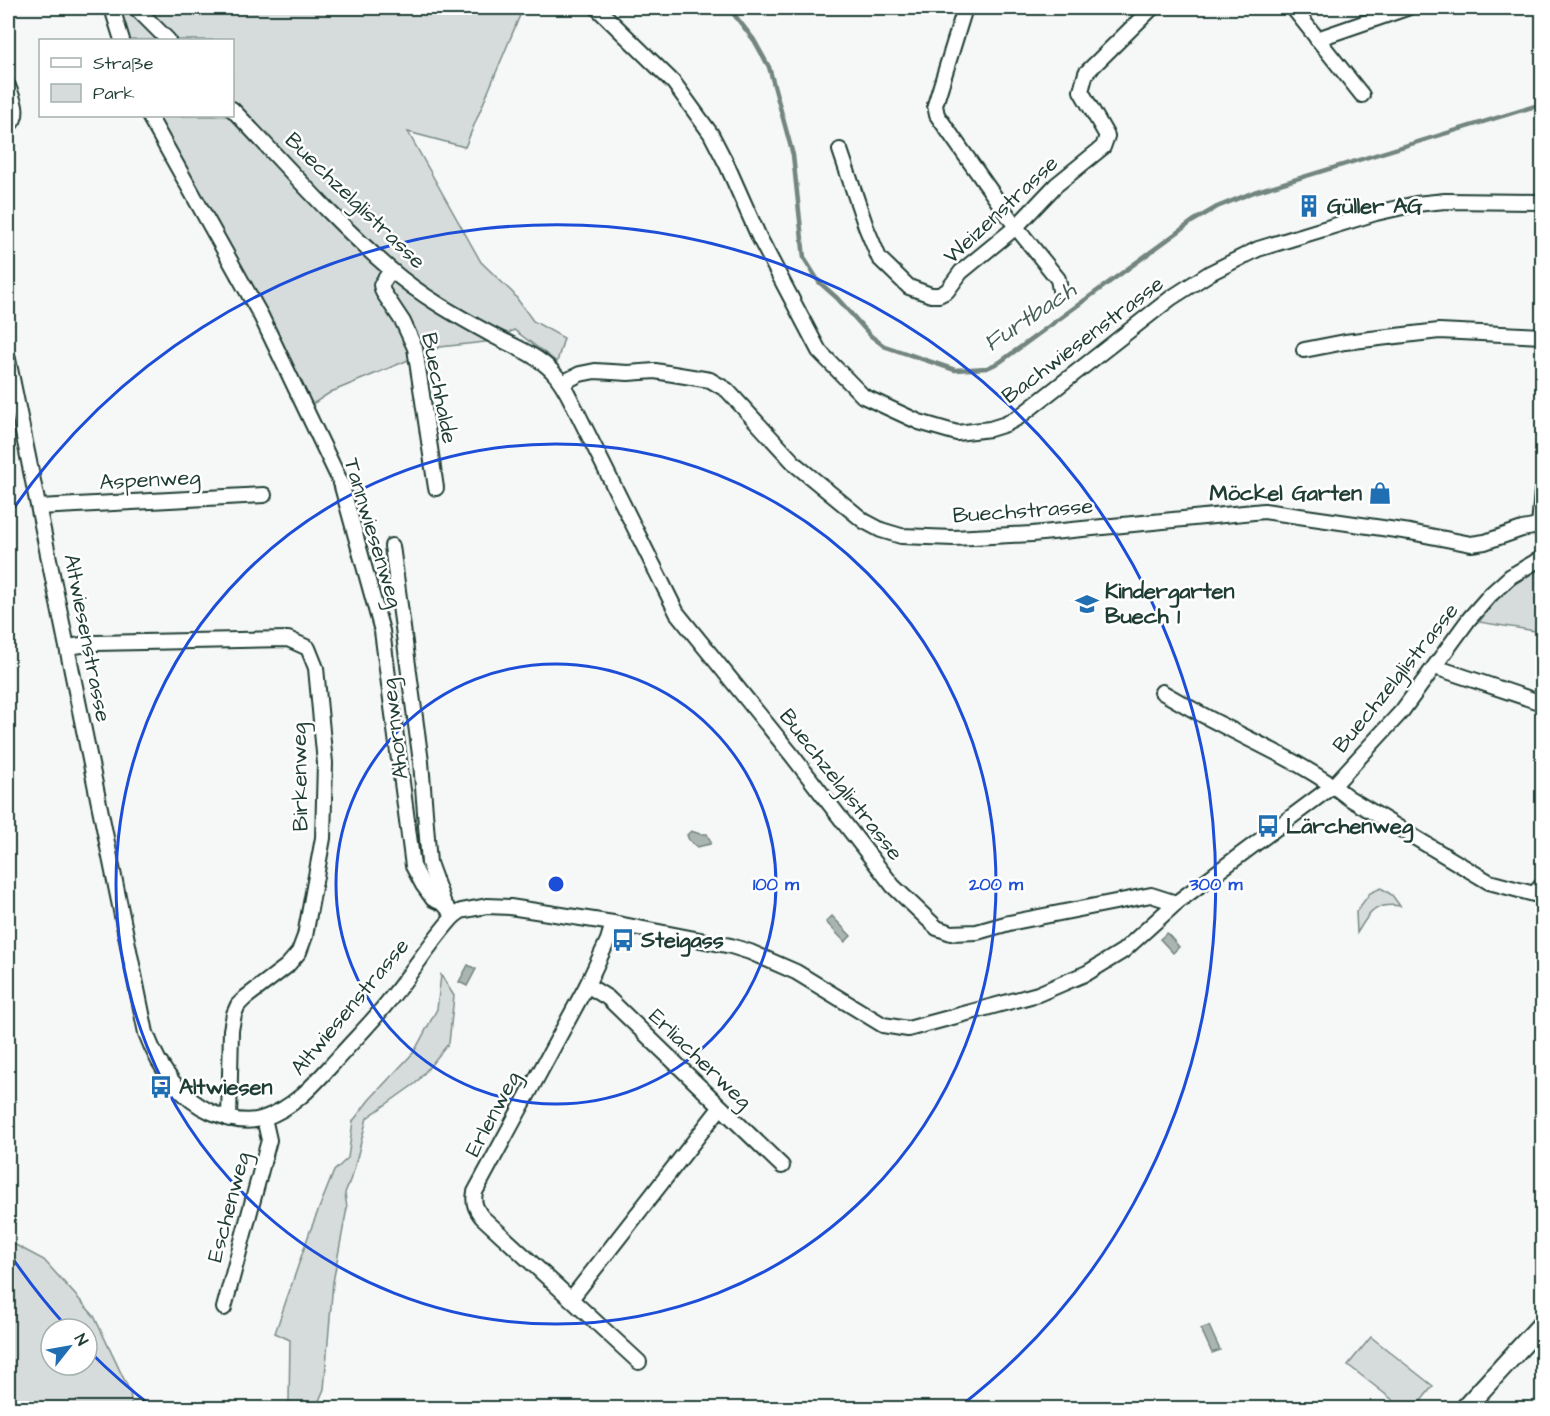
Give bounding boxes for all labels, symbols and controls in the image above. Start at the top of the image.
legend [39,39,234,117]
text: Straße [93,51,154,76]
text: Park [93,81,135,106]
street label: Buechzelglistrasse [277,126,432,277]
street label: Weizenstrasse [937,148,1065,271]
place label: Güller AG [1327,191,1423,222]
building icon: Güller AG [1296,193,1322,219]
street label: Bachwiesenstrasse [995,269,1171,411]
water label: Furtbach [977,273,1084,360]
street label: Buechhalde [413,330,465,446]
street label: Tannwiesenweg [335,454,410,612]
street label: Aspenweg [99,462,201,499]
place label: Möckel Garten [1209,478,1362,509]
shop icon: Möckel Garten [1367,480,1393,506]
street label: Buechstrasse [952,491,1094,531]
street label: Altwiesenstrasse [56,551,119,725]
place label: Kindergarten Buech 1 [1105,576,1234,632]
school or university icon: Kindergarten Buech 1 [1074,591,1100,617]
street label: Buechzelglistrasse [1326,596,1467,760]
street label: Ahornweg [373,677,418,781]
street label: Buechzelglistrasse [771,702,910,868]
street label: Birkenweg [284,722,317,832]
place label: Lärchenweg [1286,811,1414,843]
bus stop icon: Lärchenweg [1255,813,1281,839]
text: 100 m [753,872,800,897]
text: 200 m [968,872,1024,897]
text: 300 m [1188,872,1244,897]
centre of rings [546,874,566,894]
place label: Steigass [640,925,724,957]
bus stop icon: Steigass [610,927,636,953]
street label: Altwiesenstrasse [283,932,417,1082]
street label: Erliacherweg [641,1002,759,1117]
street label: Erlenweg [458,1066,529,1163]
place label: Altwiesen [179,1072,272,1103]
bus stop icon: Altwiesen [148,1074,174,1100]
street label: Eschenweg [199,1148,260,1266]
north arrow [39,1317,99,1377]
text: N [69,1330,93,1350]

